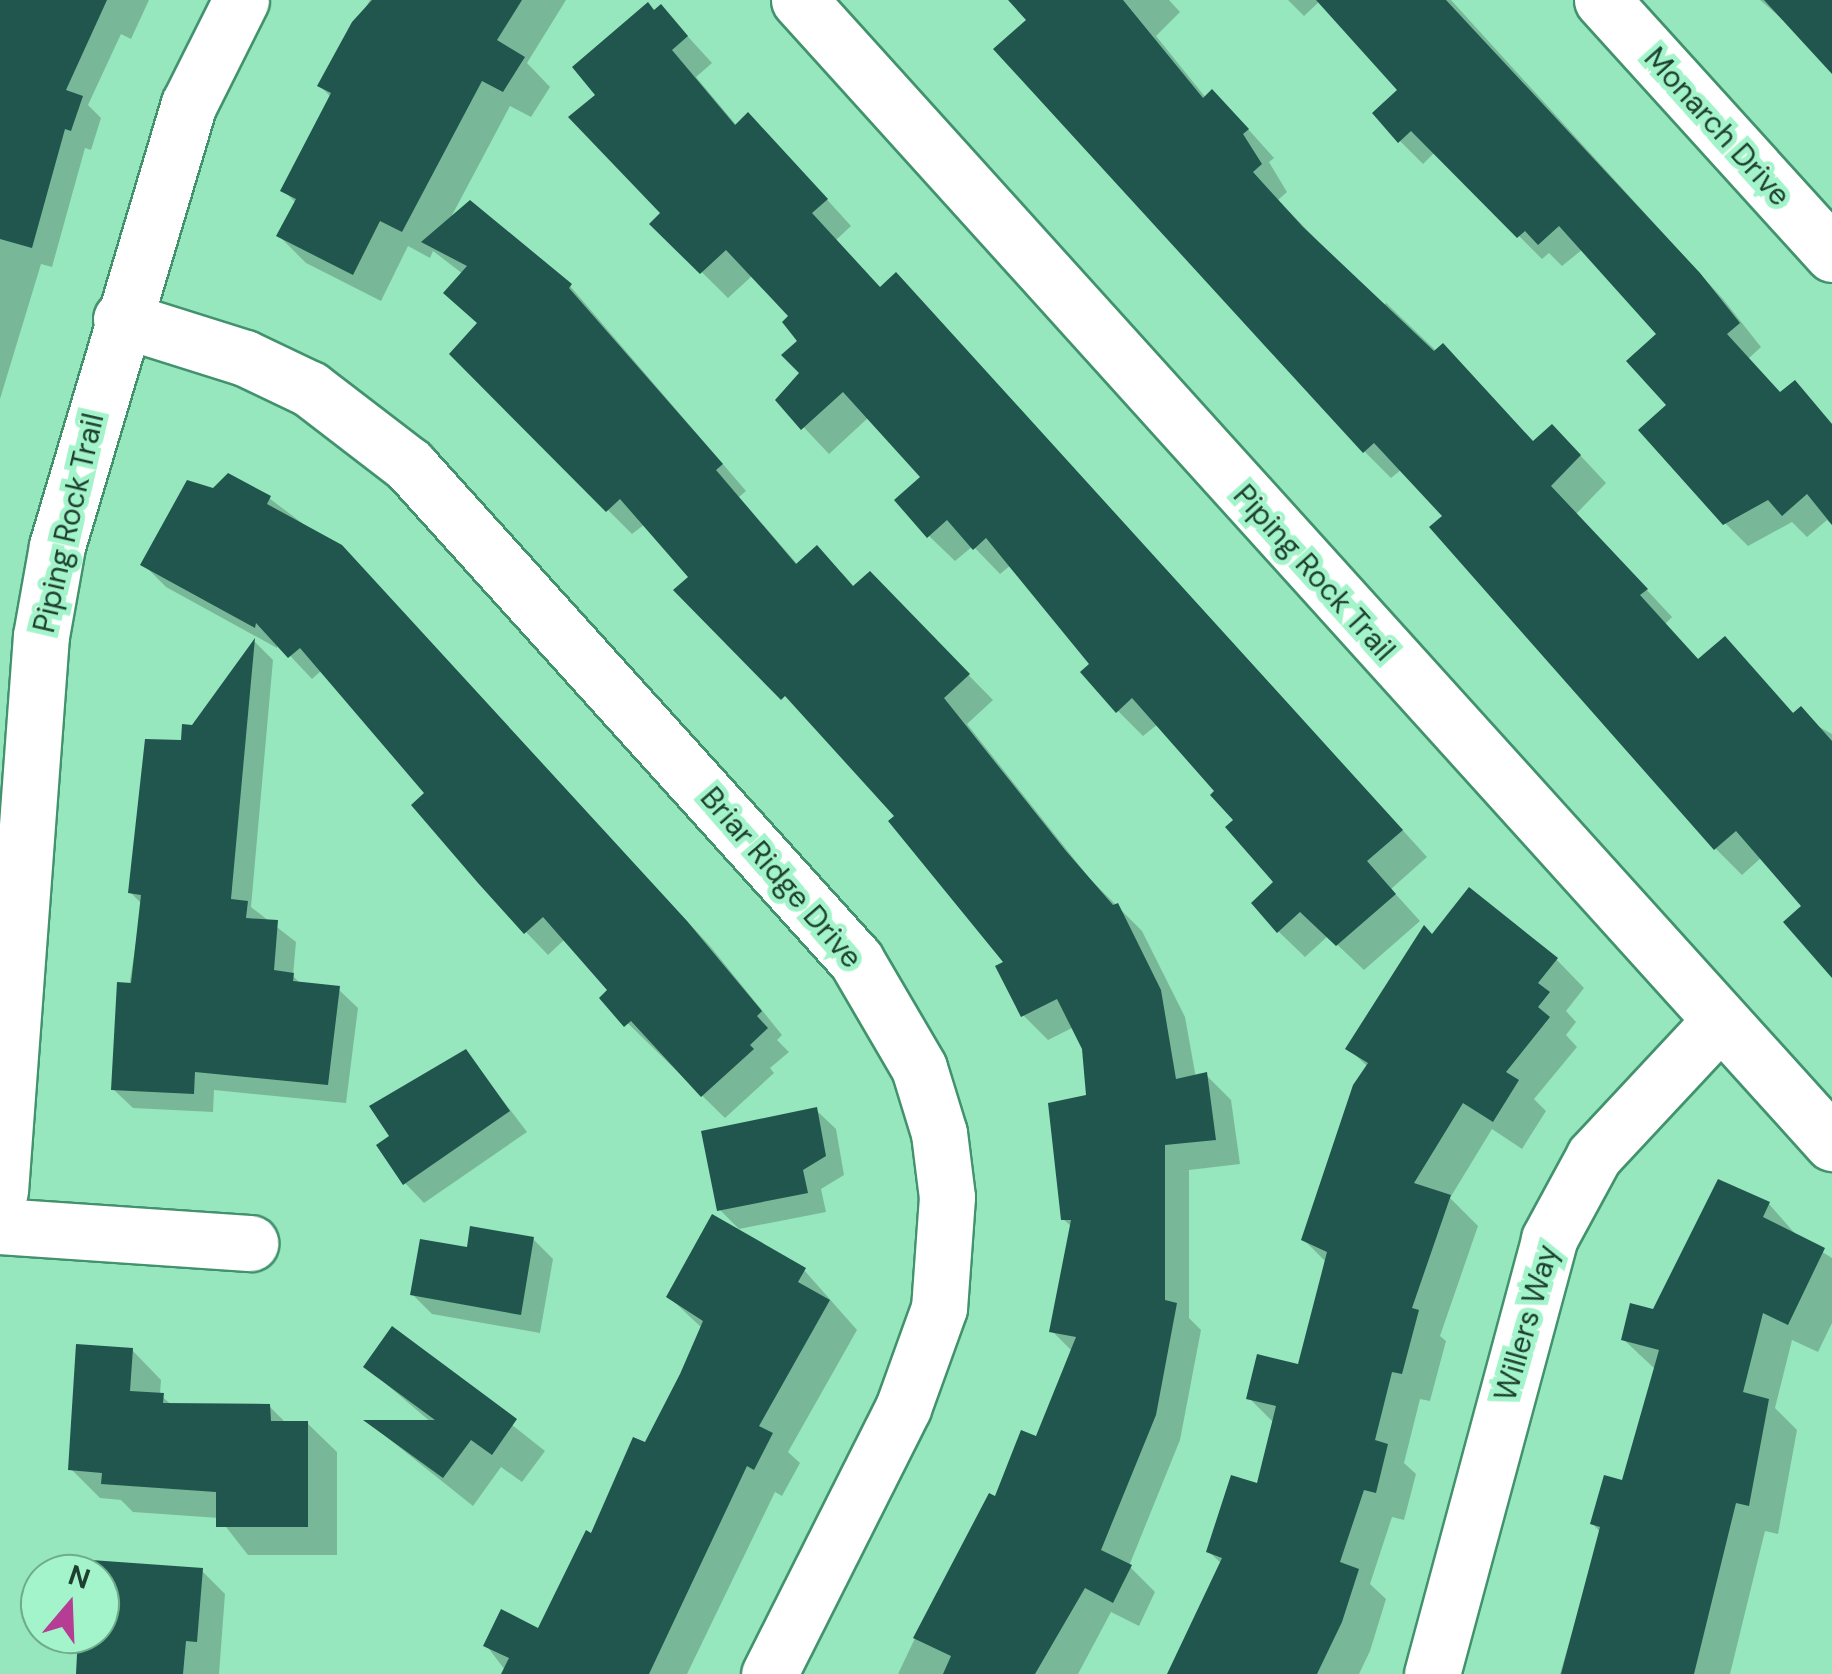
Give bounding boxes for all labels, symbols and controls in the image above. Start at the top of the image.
street label: Monarch Drive [1637,40,1797,214]
street label: Piping Rock Trail [26,410,112,636]
street label: Piping Rock Trail [1226,478,1402,668]
street label: Briar Ridge Drive [693,780,869,976]
street label: Willers Way [1488,1241,1566,1405]
north arrow [20,1554,120,1654]
text: N [64,1556,95,1598]

